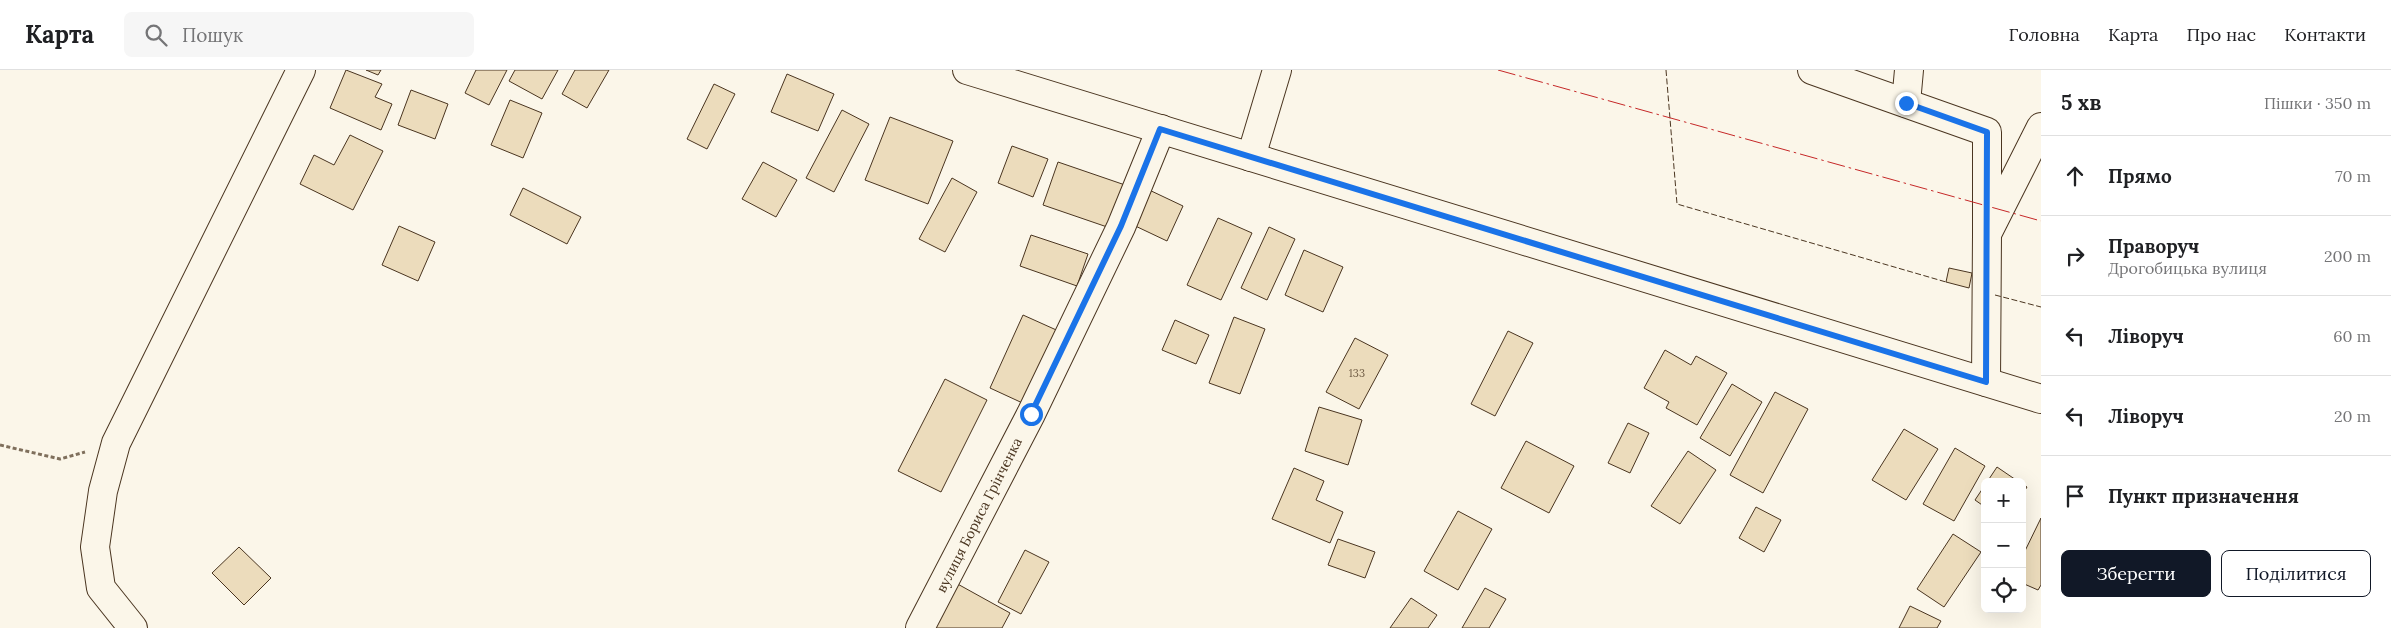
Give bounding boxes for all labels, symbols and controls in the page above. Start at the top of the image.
search box [124,12,474,57]
text: Карта [25,19,94,50]
icon: search [142,21,170,49]
text: Пошук [182,23,243,47]
text: Головна [2008,23,2080,46]
text: Карта [2108,23,2158,46]
text: Про нас [2186,23,2256,46]
text: Контакти [2284,23,2366,46]
text: 5 хв [2061,89,2102,116]
route end [1895,92,1918,115]
text: Пішки · 350 m [2264,93,2371,113]
icon: ahead [2061,162,2089,190]
text: Прямо [2108,164,2172,188]
text: 70 m [2335,166,2371,186]
text: Праворуч [2108,234,2199,258]
icon: right [2061,242,2089,270]
text: 200 m [2324,246,2371,266]
text: Дрогобицька вулиця [2108,258,2267,278]
icon: left [2061,322,2089,350]
text: Ліворуч [2108,324,2184,348]
text: 60 m [2333,326,2371,346]
house number: 133 [1349,366,1365,380]
icon: left [2061,402,2089,430]
route start [1020,403,1043,426]
text: Ліворуч [2108,404,2184,428]
text: 20 m [2334,406,2371,426]
street label: вулиця Бориса Грінченка [932,435,1026,595]
map controls [1981,478,2026,613]
button: + [1981,478,2026,523]
icon: arrive [2061,482,2089,510]
text: Пункт призначення [2108,484,2299,508]
button: − [1981,523,2026,568]
button: Зберегти [2061,550,2211,597]
button: Поділитися [2221,550,2371,597]
button: locate [1981,568,2026,613]

